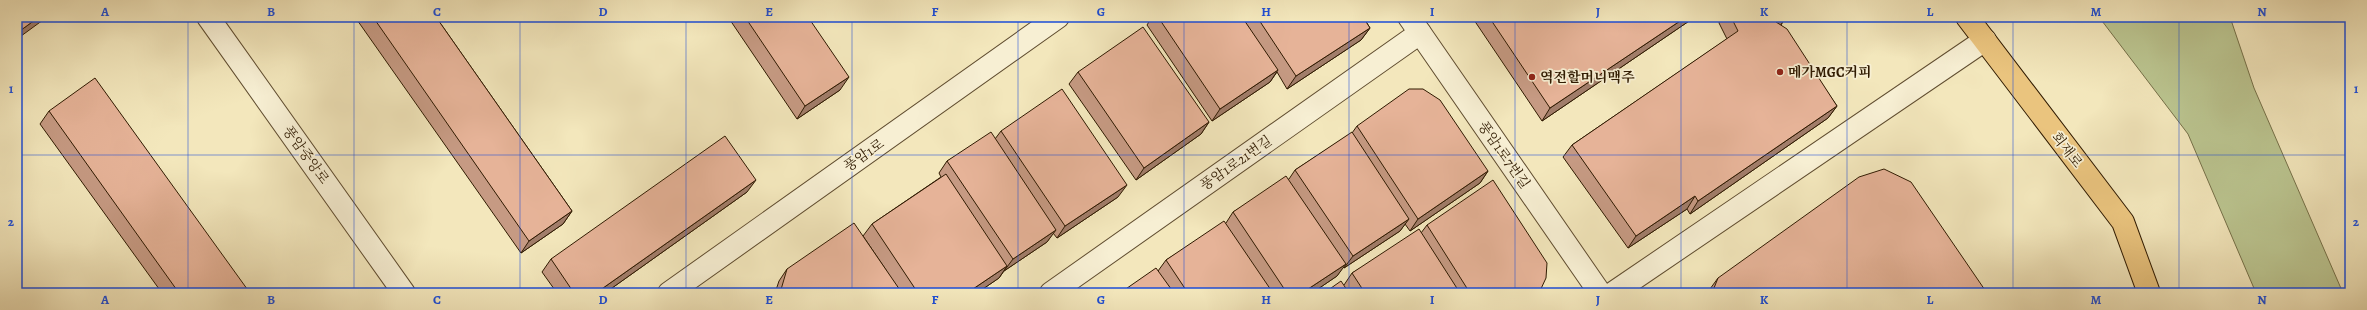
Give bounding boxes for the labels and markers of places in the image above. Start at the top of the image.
place label: 메가MGC커피 [1788,63,1872,82]
marker: 메가MGC커피 [1775,67,1785,77]
place label: 역전할머니맥주 [1540,68,1635,87]
marker: 역전할머니맥주 [1527,72,1537,82]

